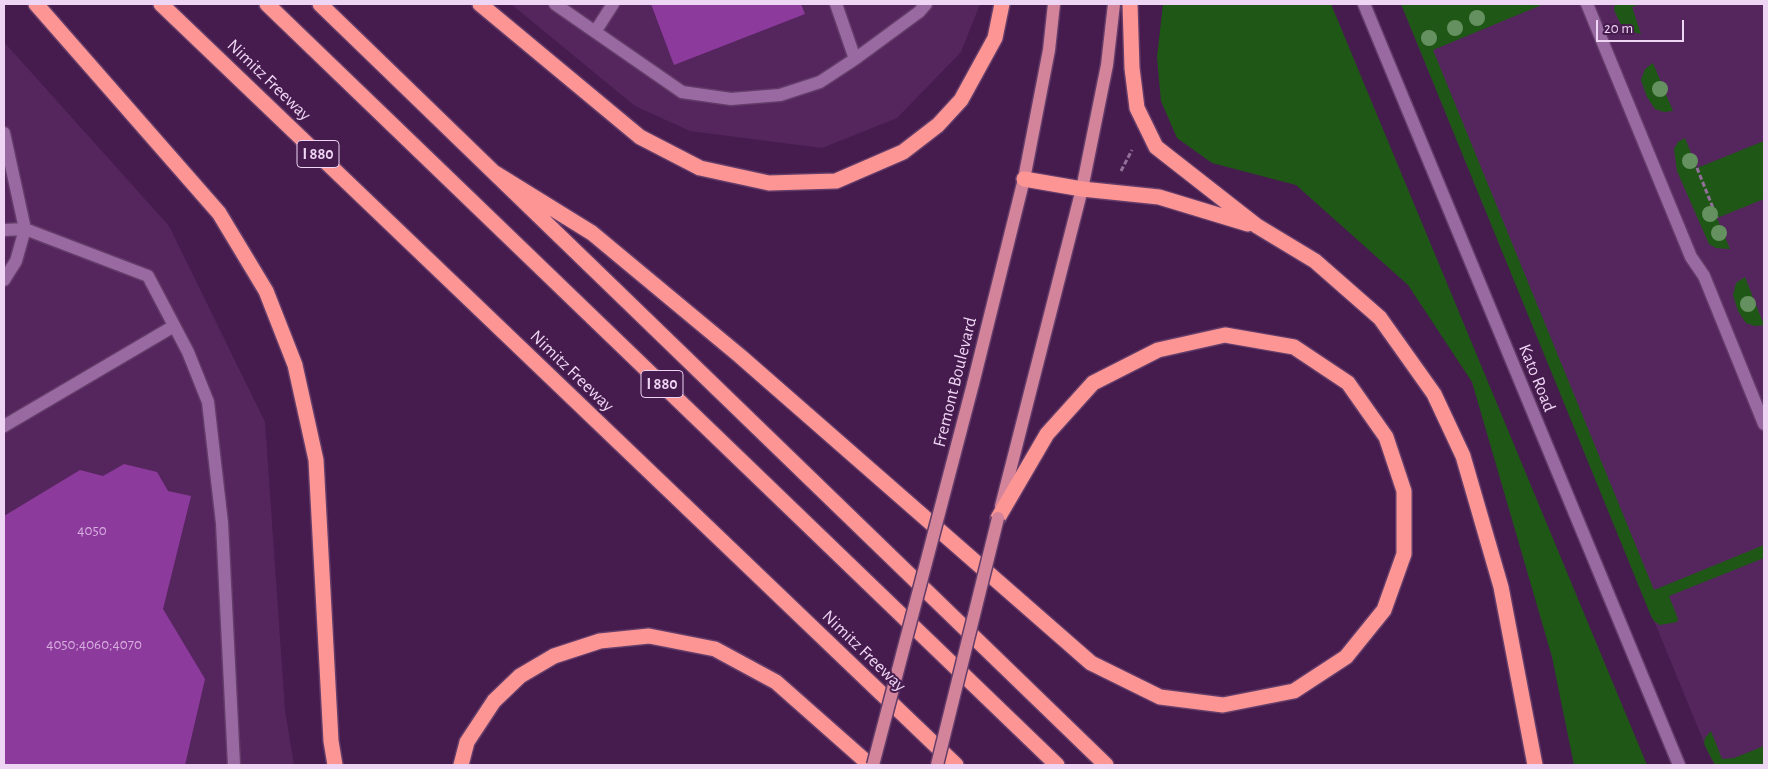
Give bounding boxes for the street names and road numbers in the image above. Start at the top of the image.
street label: Nimitz Freeway [222,34,316,126]
road number: I 880 [297,140,339,168]
street label: Fremont Boulevard [928,315,982,449]
street label: Nimitz Freeway [525,325,619,417]
street label: Kato Road [1514,341,1560,415]
road number: I 880 [641,370,683,398]
street label: Nimitz Freeway [817,605,911,697]

